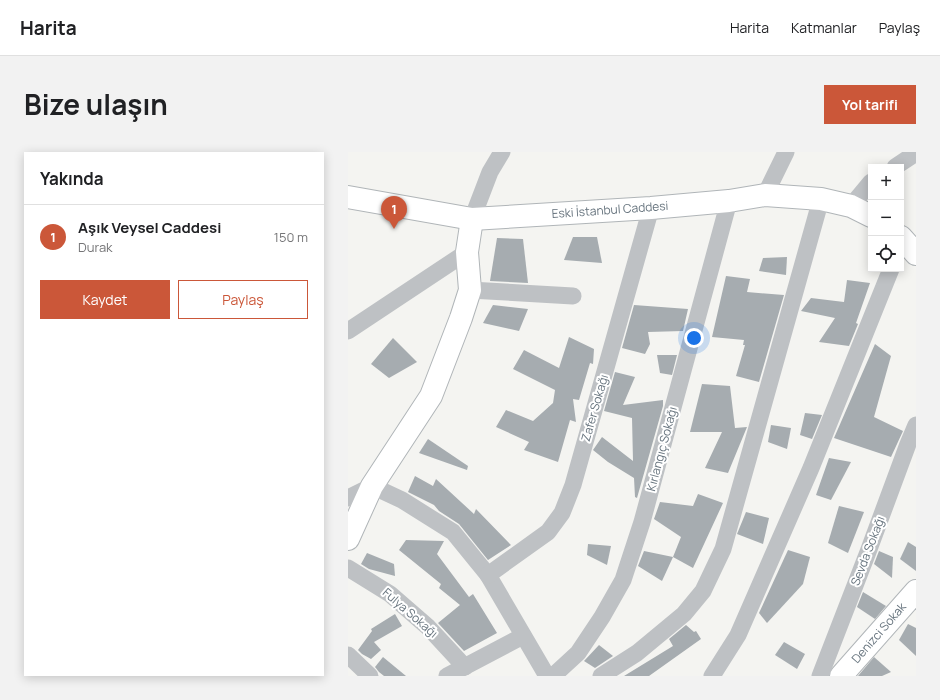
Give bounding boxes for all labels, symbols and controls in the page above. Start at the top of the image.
text: Harita [20,15,77,41]
text: Harita [730,18,769,37]
text: Katmanlar [791,18,857,37]
text: Paylaş [879,18,920,37]
text: Bize ulaşın [24,85,168,123]
button: Yol tarifi [824,85,916,124]
map controls [868,164,904,272]
button: + [868,164,904,200]
text: Yakında [40,167,104,190]
pin: 1 [381,196,407,229]
street label: Eski İstanbul Caddesi [551,197,669,222]
button: − [868,200,904,236]
text: Aşık Veysel Caddesi [78,217,221,238]
text: 1 [50,228,56,246]
text: 150 m [274,228,308,246]
button: locate [868,236,904,272]
text: Durak [78,238,113,256]
button: Kaydet [40,280,170,319]
button: Paylaş [178,280,308,319]
your location [684,328,704,348]
street label: Zafer Sokağı [577,372,612,443]
street label: Kırlangıç Sokağı [642,405,681,493]
street label: Sevda Sokağı [846,514,889,588]
street label: Fulya Sokağı [379,584,442,641]
street label: Denizci Sokak [847,598,910,667]

